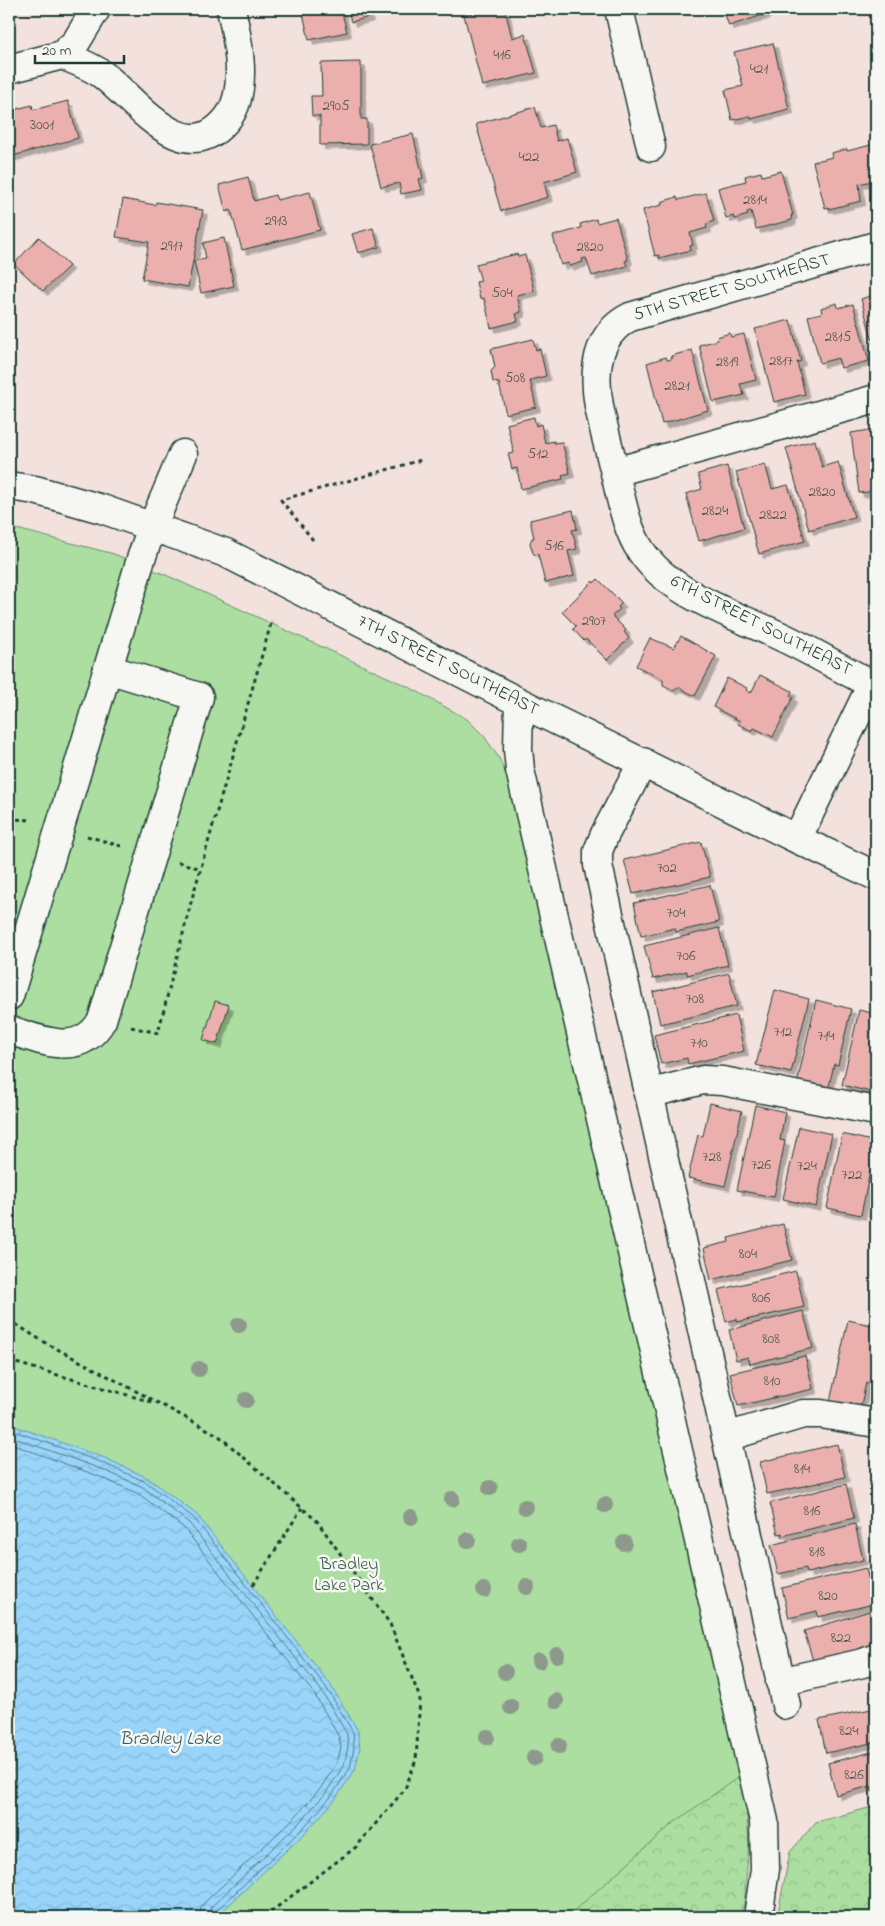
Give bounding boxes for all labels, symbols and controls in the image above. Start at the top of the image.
scale bar [35,32,124,64]
text: 20 m [42,40,72,62]
house number: 416 [493,44,511,66]
house number: 421 [750,58,768,80]
house number: 2905 [322,95,350,117]
house number: 3001 [30,114,54,136]
house number: 422 [518,146,540,168]
house number: 2814 [743,189,767,211]
house number: 2913 [265,210,287,232]
house number: 2917 [161,235,183,257]
house number: 2820 [576,236,604,258]
street label: 5TH STREET SOUTHEAST [631,247,833,329]
house number: 504 [491,282,513,304]
house number: 2815 [825,326,852,348]
house number: 2817 [769,350,793,372]
house number: 2819 [716,351,739,373]
house number: 508 [505,367,526,389]
house number: 2821 [664,375,690,397]
house number: 512 [528,443,549,465]
house number: 2820 [808,481,836,503]
house number: 2824 [702,500,728,522]
house number: 2822 [759,504,788,526]
house number: 516 [544,535,564,557]
street label: 6TH STREET SOUTHEAST [666,569,856,683]
street label: 7TH STREET SOUTHEAST [353,609,543,723]
house number: 2907 [582,610,606,632]
house number: 702 [657,857,678,879]
house number: 704 [667,902,685,924]
house number: 706 [676,945,696,967]
house number: 708 [686,988,705,1010]
house number: 712 [774,1021,793,1043]
house number: 714 [817,1025,835,1047]
house number: 710 [690,1032,708,1054]
house number: 728 [702,1146,722,1168]
house number: 726 [751,1154,772,1176]
house number: 724 [797,1155,817,1177]
house number: 722 [841,1164,863,1186]
house number: 804 [739,1243,757,1265]
house number: 806 [752,1287,771,1309]
house number: 808 [762,1328,780,1350]
house number: 810 [764,1370,781,1392]
house number: 814 [794,1458,810,1480]
house number: 816 [804,1500,821,1522]
house number: 818 [809,1541,825,1563]
park label: Bradley Lake Park [314,1552,384,1599]
house number: 820 [818,1585,838,1607]
house number: 822 [831,1627,852,1649]
house number: 824 [839,1720,859,1742]
water label: Bradley Lake [120,1726,222,1753]
house number: 826 [844,1764,864,1786]

